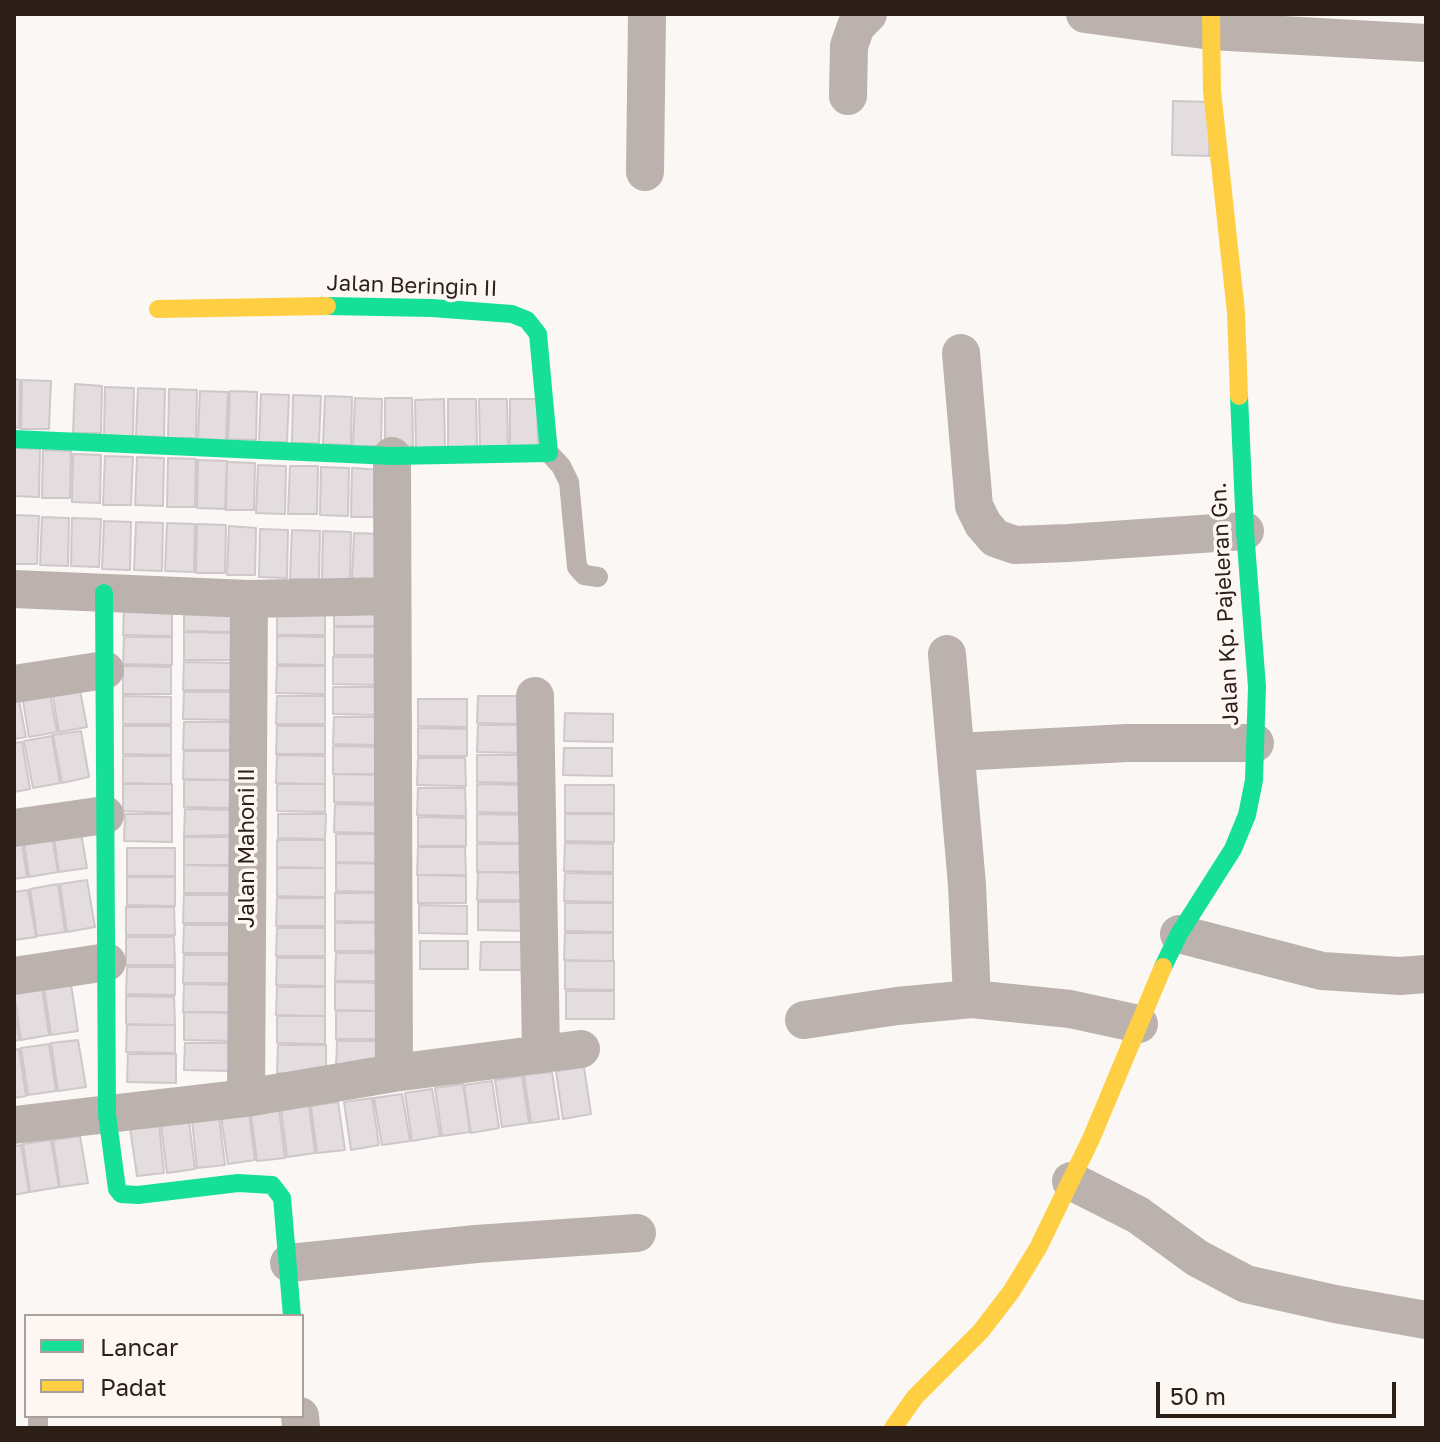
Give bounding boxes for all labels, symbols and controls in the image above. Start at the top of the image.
street label: Jalan Beringin II [326,270,498,302]
street label: Jalan Kp. Pajeleran Gn. [1205,482,1245,726]
street label: Jalan Mahoni II [234,768,260,928]
legend [24,1314,304,1418]
text: Lancar [100,1332,178,1361]
scale bar [1160,1366,1400,1416]
text: Padat [100,1372,167,1401]
text: 50 m [1170,1381,1226,1410]

